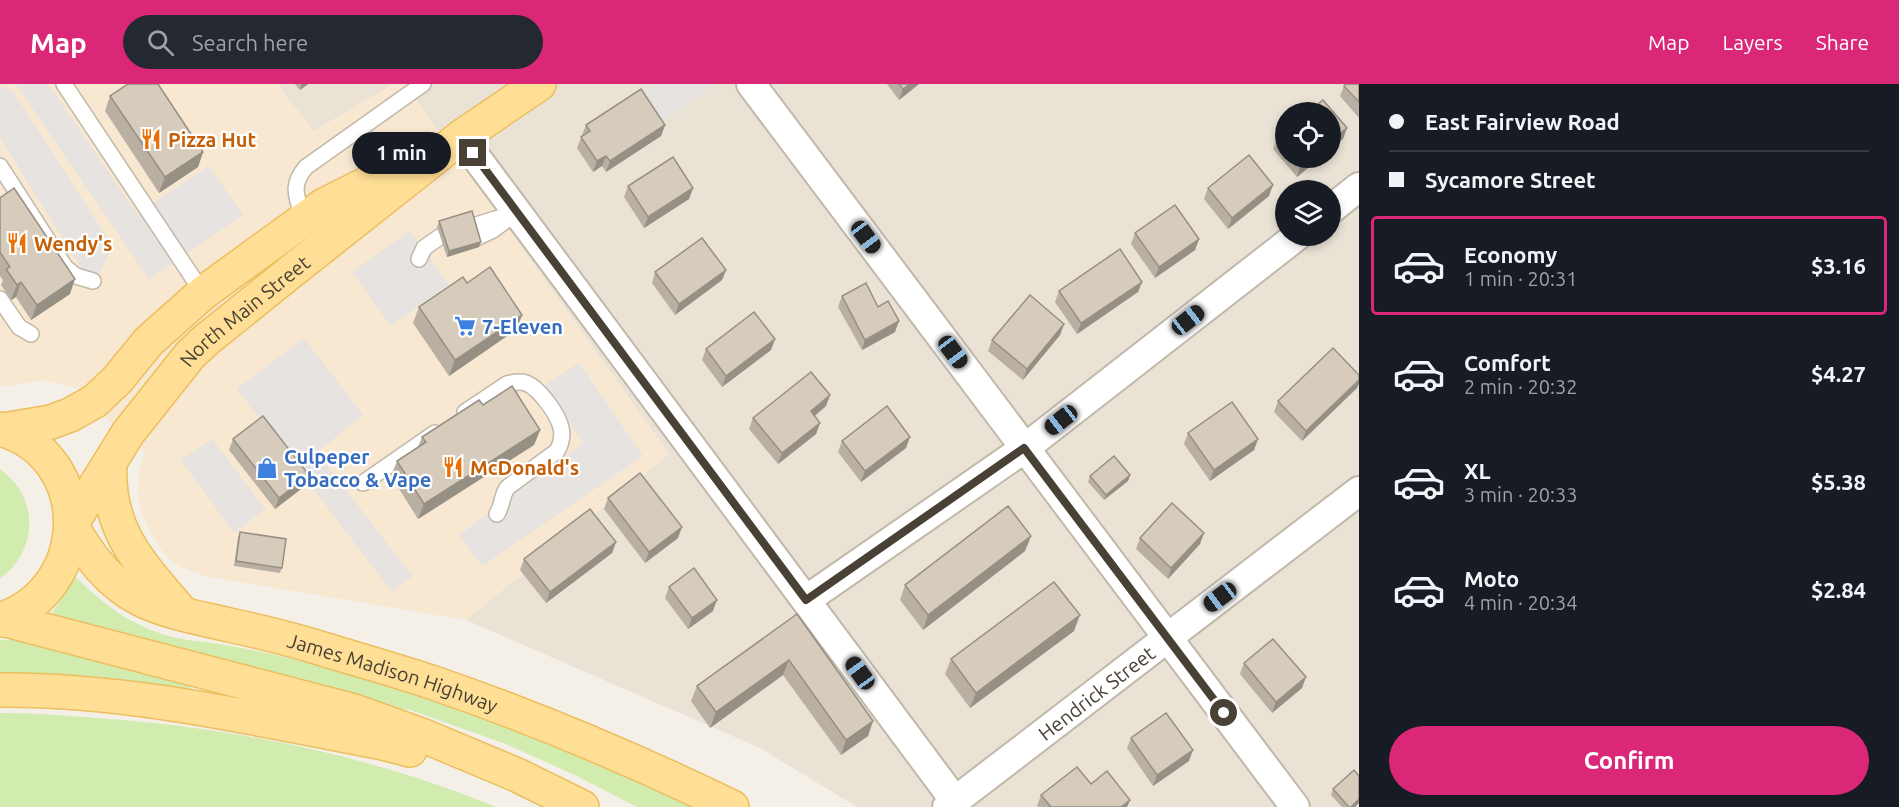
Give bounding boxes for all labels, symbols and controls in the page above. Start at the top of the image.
search box [123,15,543,69]
icon: search [144,26,177,59]
text: Map [30,27,87,58]
text: Search here [192,30,308,55]
text: Map [1648,30,1689,54]
text: Layers [1722,30,1783,54]
text: Share [1816,30,1869,54]
map controls [1275,102,1341,246]
button: locate [1275,102,1341,168]
text: East Fairview Road [1425,109,1620,134]
restaurant icon: Pizza Hut [139,127,163,151]
place label: Pizza Hut [168,128,256,151]
callout: 1 min [353,132,452,174]
route end [459,139,486,166]
text: 1 min [376,141,427,164]
text: Sycamore Street [1425,167,1596,192]
button: layers [1275,180,1341,246]
car [848,217,884,257]
restaurant icon: Wendy's [5,231,29,255]
place label: Wendy's [34,232,112,255]
icon: car [1392,239,1446,293]
text: Economy [1464,242,1557,267]
street label: North Main Street [174,250,314,371]
text: $3.16 [1811,253,1866,278]
text: 1 min · 20:31 [1464,267,1578,290]
car [1168,302,1208,338]
supermarket icon: 7-Eleven [453,314,477,338]
place label: 7-Eleven [482,315,563,338]
car [935,332,971,372]
icon: car [1392,347,1446,401]
text: Comfort [1464,350,1551,375]
text: $4.27 [1811,361,1866,386]
text: 2 min · 20:32 [1464,375,1578,398]
car [1041,402,1081,438]
place label: Culpeper Tobacco & Vape [284,445,431,491]
restaurant icon: McDonald's [441,455,465,479]
icon: car [1392,455,1446,509]
shop icon: Culpeper Tobacco & Vape [255,456,279,480]
place label: McDonald's [470,456,579,479]
text: XL [1464,458,1491,483]
text: $5.38 [1811,469,1866,494]
text: 3 min · 20:33 [1464,483,1578,506]
icon: car [1392,563,1446,617]
text: Moto [1464,566,1519,591]
text: $2.84 [1811,577,1866,602]
car [1200,579,1240,615]
text: 4 min · 20:34 [1464,591,1578,614]
street label: James Madison Highway [285,628,501,717]
street label: Hendrick Street [1033,641,1159,744]
car [842,653,878,693]
route start [1210,699,1237,726]
button: Confirm [1389,726,1869,795]

